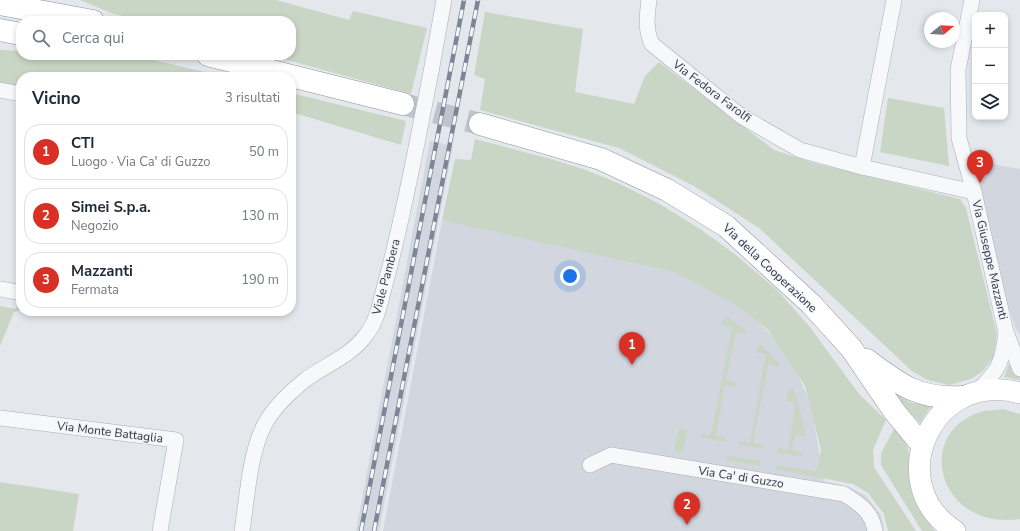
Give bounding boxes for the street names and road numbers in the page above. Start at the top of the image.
street label: Via Fedora Farolfi [669,56,754,126]
street label: Via Giuseppe Mazzanti [968,198,1012,321]
street label: Via della Cooperazione [719,219,821,316]
street label: Viale Pambera [368,237,404,318]
street label: Via Monte Battaglia [55,417,164,446]
street label: Via Ca' di Guzzo [696,462,785,492]

